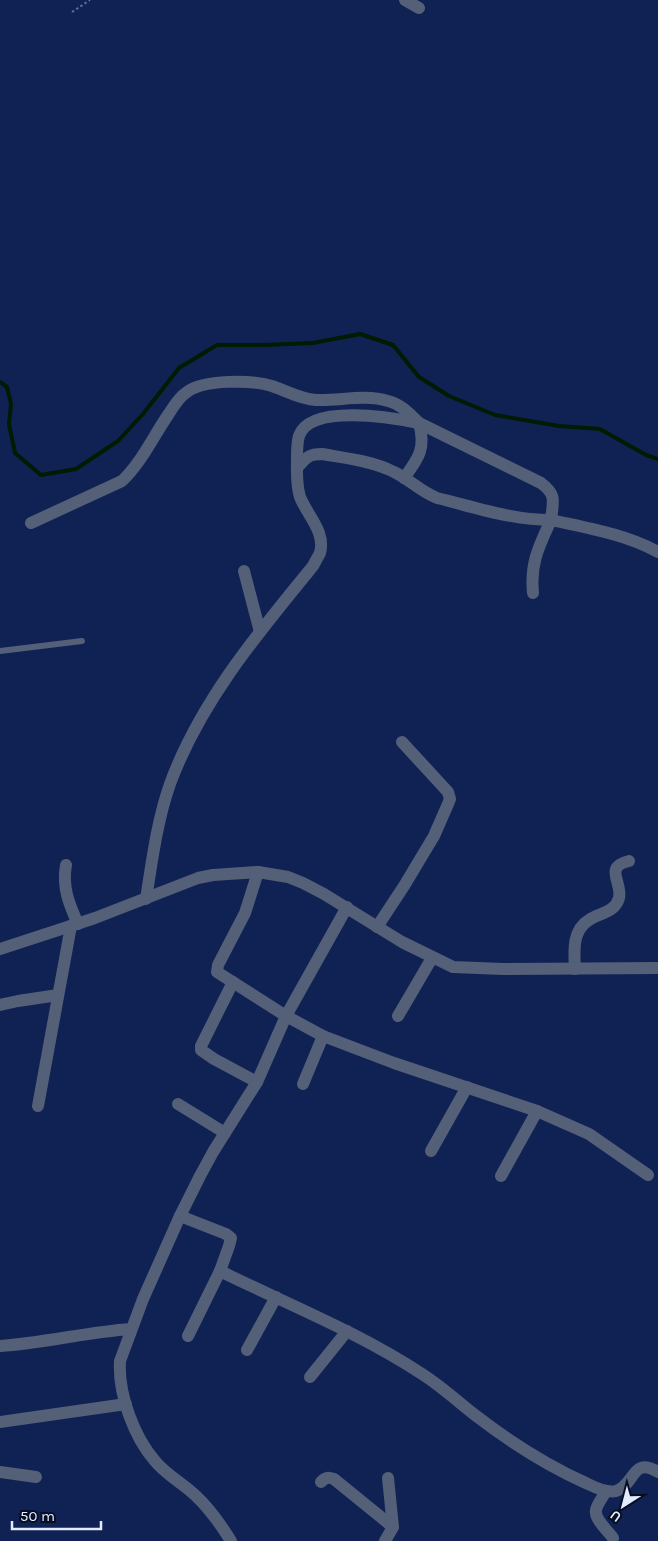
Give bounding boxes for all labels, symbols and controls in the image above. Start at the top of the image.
north arrow [598,1481,648,1531]
scale bar [12,1498,101,1530]
text: U [607,1506,625,1526]
text: 50 m [20,1507,55,1525]

